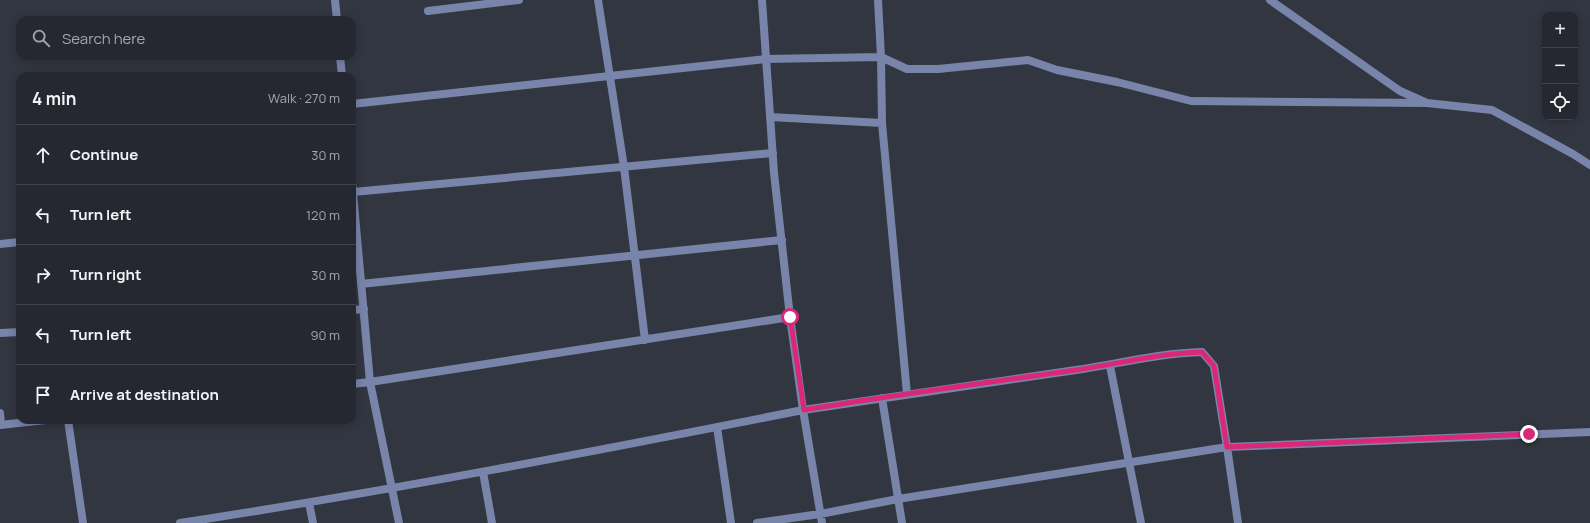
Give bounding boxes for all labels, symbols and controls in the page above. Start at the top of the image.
map controls [1542,12,1578,120]
button: + [1542,12,1578,48]
search box [16,16,356,60]
icon: search [30,27,52,49]
text: Search here [62,28,145,49]
button: − [1542,48,1578,84]
button: locate [1542,84,1578,120]
text: 4 min [32,87,76,110]
text: Walk · 270 m [268,89,340,107]
icon: ahead [32,144,54,166]
text: Continue [70,144,138,165]
text: 30 m [311,146,340,164]
icon: left [32,204,54,226]
text: Turn left [70,204,132,225]
text: 120 m [306,206,340,224]
icon: right [32,264,54,286]
text: Turn right [70,264,141,285]
text: 30 m [311,266,340,284]
route start [781,308,799,326]
icon: left [32,324,54,346]
text: Turn left [70,324,132,345]
text: 90 m [310,326,340,344]
icon: arrive [32,384,54,406]
text: Arrive at destination [70,384,219,405]
route end [1520,425,1538,443]

